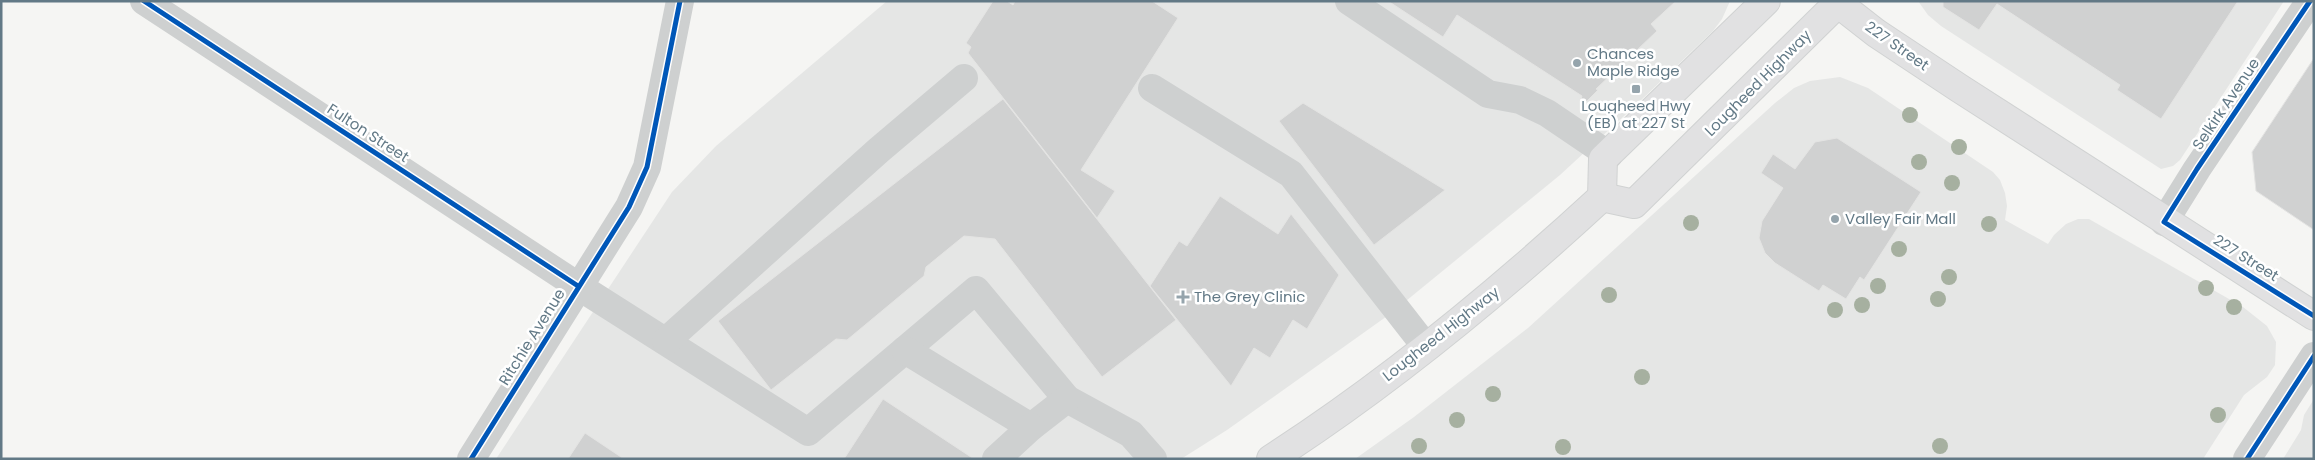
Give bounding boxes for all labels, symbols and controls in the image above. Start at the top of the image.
street label: 227 Street [1861,16,1933,75]
street label: Lougheed Highway [1700,24,1816,141]
place label: Chances Maple Ridge [1587,43,1680,81]
street label: Selkirk Avenue [2187,54,2264,154]
marker: Chances Maple Ridge [1571,57,1583,69]
marker: Lougheed Hwy (EB) at 227 St [1630,83,1642,95]
place label: Lougheed Hwy (EB) at 227 St [1581,95,1691,133]
street label: Fulton Street [323,98,413,167]
place label: Valley Fair Mall [1845,208,1956,229]
marker: Valley Fair Mall [1829,213,1841,225]
street label: 227 Street [2210,229,2283,286]
street label: Lougheed Highway [1378,281,1504,386]
street label: Ritchie Avenue [493,284,570,389]
place label: The Grey Clinic [1194,286,1305,307]
marker: The Grey Clinic [1176,290,1190,304]

